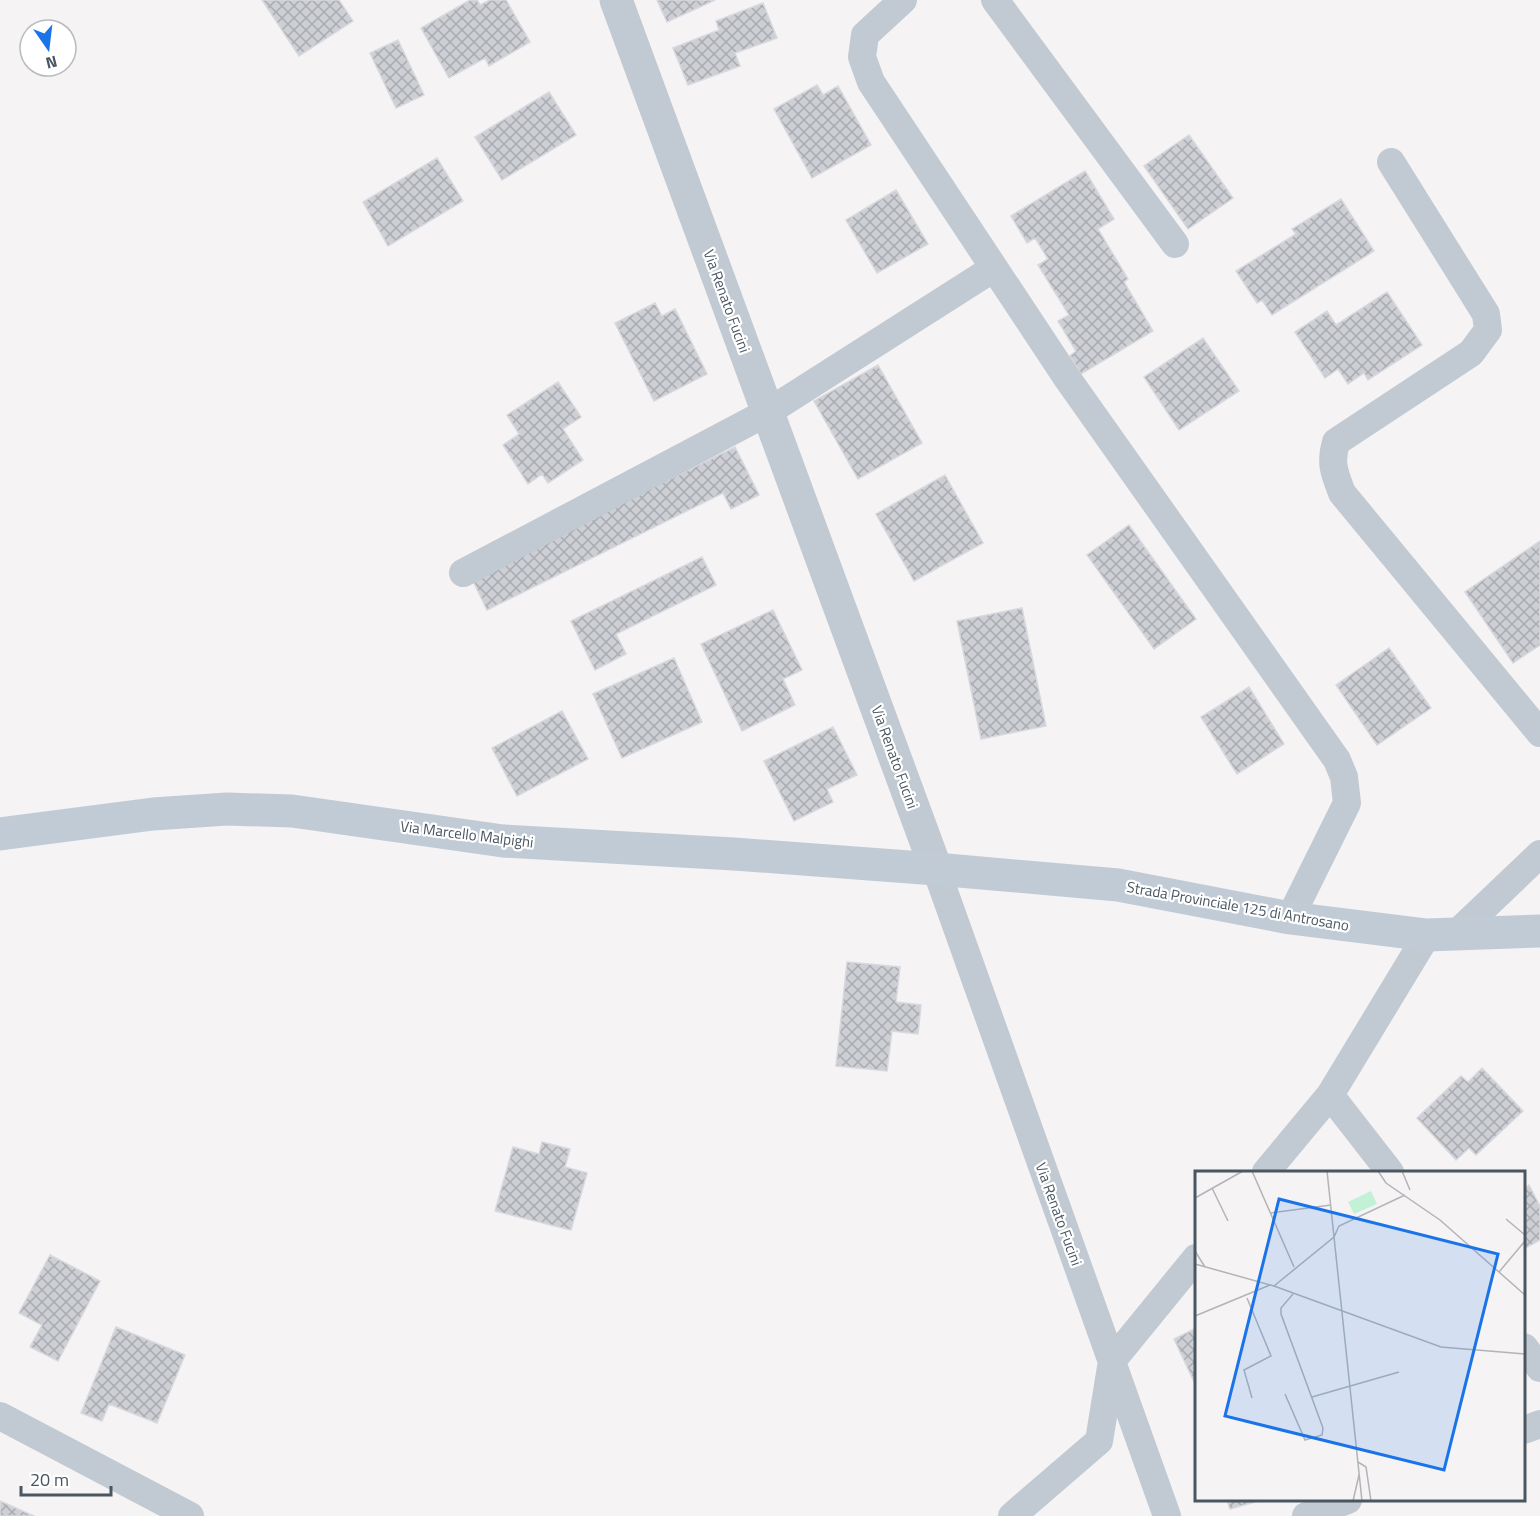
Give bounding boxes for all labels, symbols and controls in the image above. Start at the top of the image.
north arrow [18,18,78,78]
text: N [43,50,60,76]
street label: Via Renato Fucini [698,246,756,356]
street label: Via Renato Fucini [866,702,924,812]
street label: Via Marcello Malpighi [399,814,535,854]
street label: Strada Provinciale 125 di Antrosano [1125,875,1351,937]
street label: Via Renato Fucini [1030,1159,1088,1269]
inset map [1195,1171,1525,1501]
scale bar [21,1459,111,1497]
text: 20 m [30,1466,69,1493]

